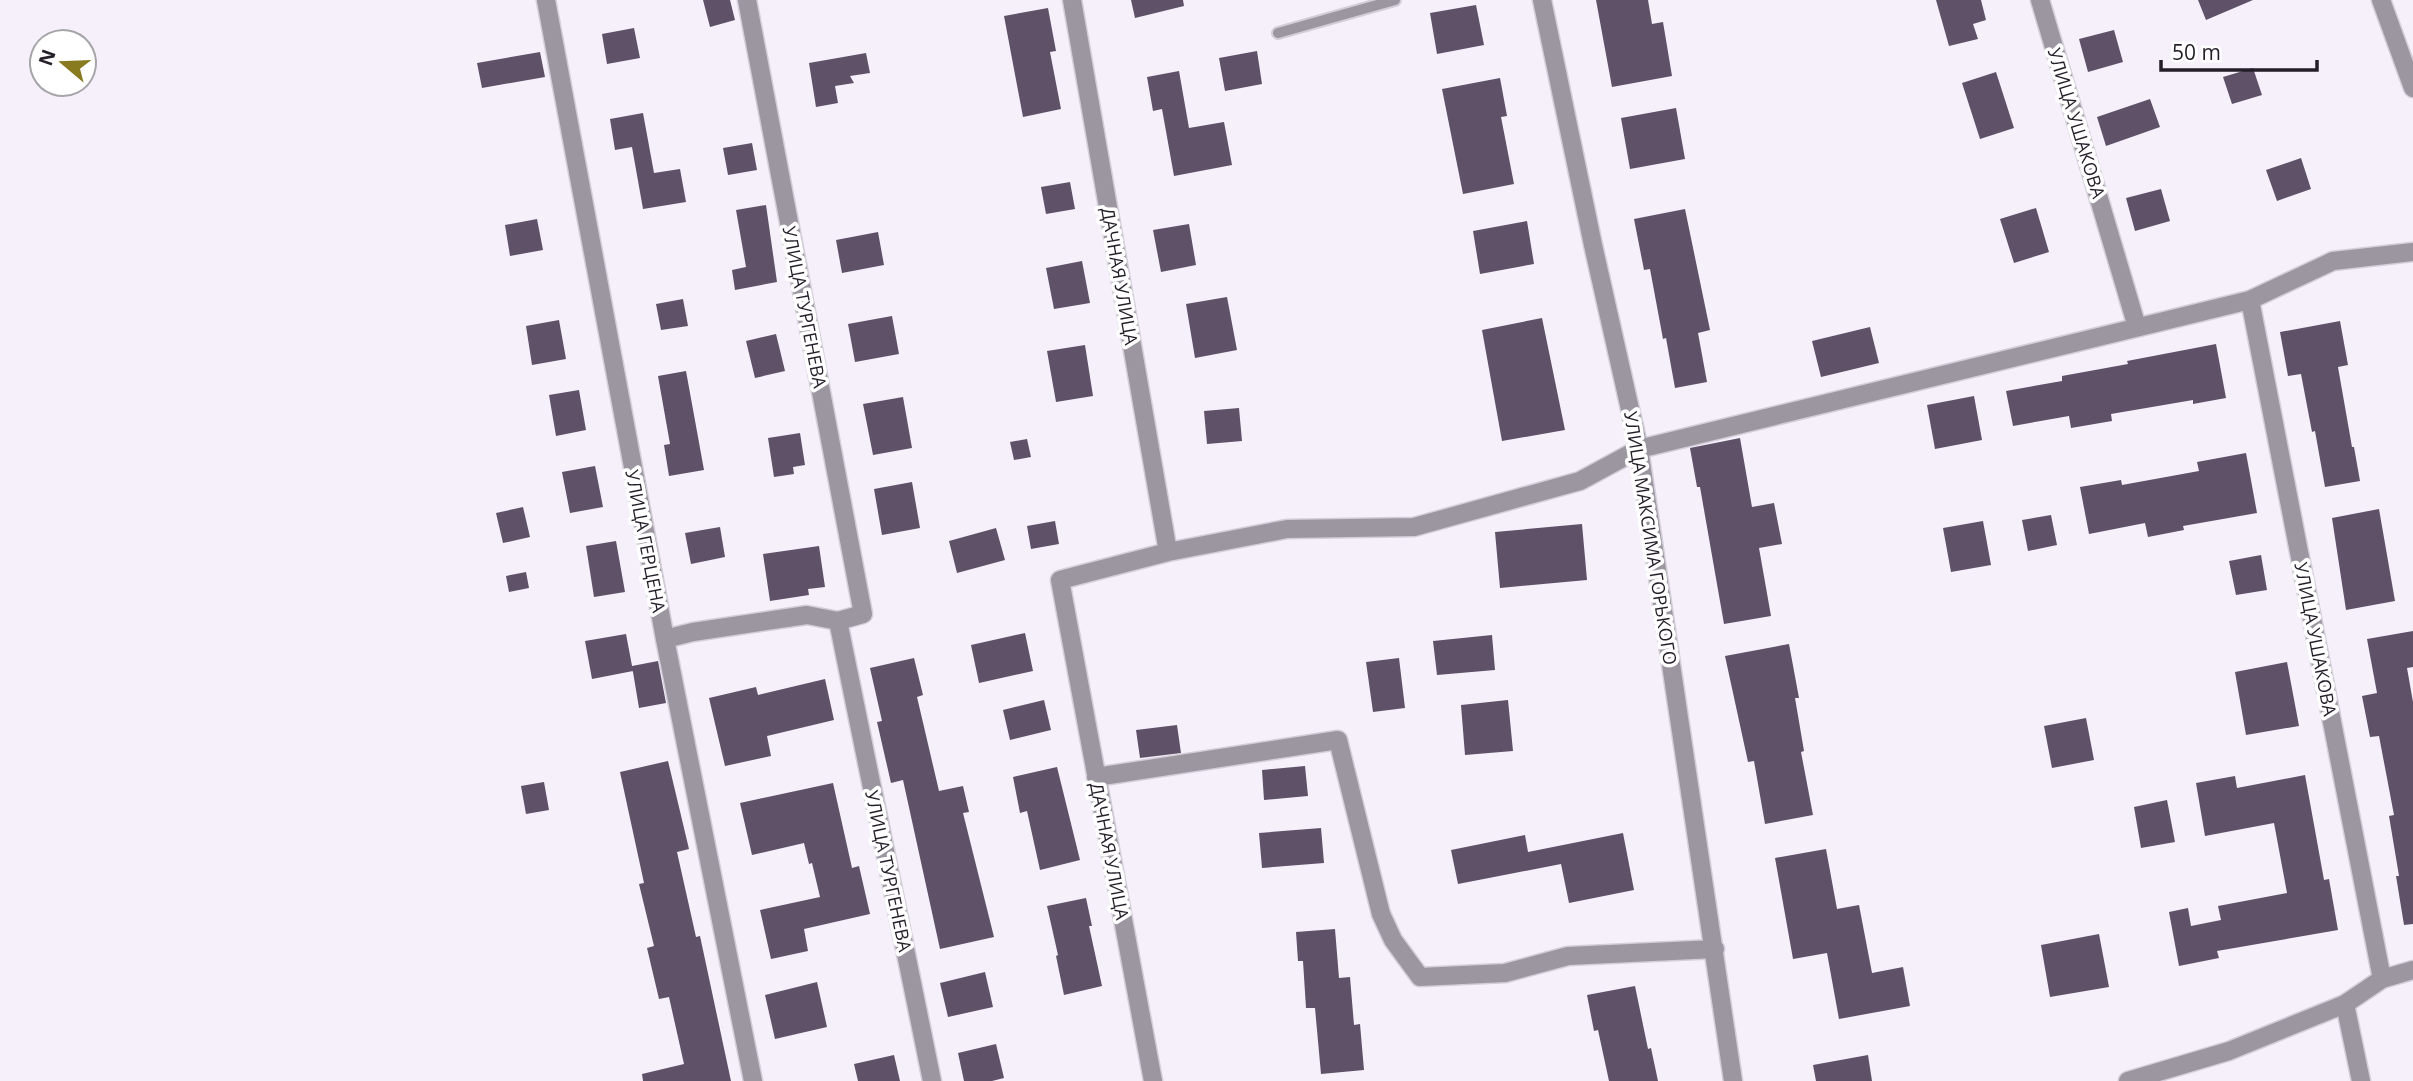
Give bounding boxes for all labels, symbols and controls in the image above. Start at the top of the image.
north arrow [28,28,98,98]
scale bar [2161,28,2317,72]
text: 50 m [2172,38,2221,66]
street label: УЛИЦА УШАКОВА [2043,45,2111,202]
text: N [32,46,62,69]
street label: ДАЧНАЯ УЛИЦА [1096,205,1144,347]
street label: УЛИЦА ТУРГЕНЕВА [778,224,833,391]
street label: УЛИЦА МАКСИМА ГОРЬКОГО [1619,409,1683,667]
street label: УЛИЦА ГЕРЦЕНА [620,468,672,615]
street label: УЛИЦА УШАКОВА [2289,560,2343,718]
street label: ДАЧНАЯ УЛИЦА [1085,780,1135,922]
street label: УЛИЦА ТУРГЕНЕВА [860,788,918,954]

